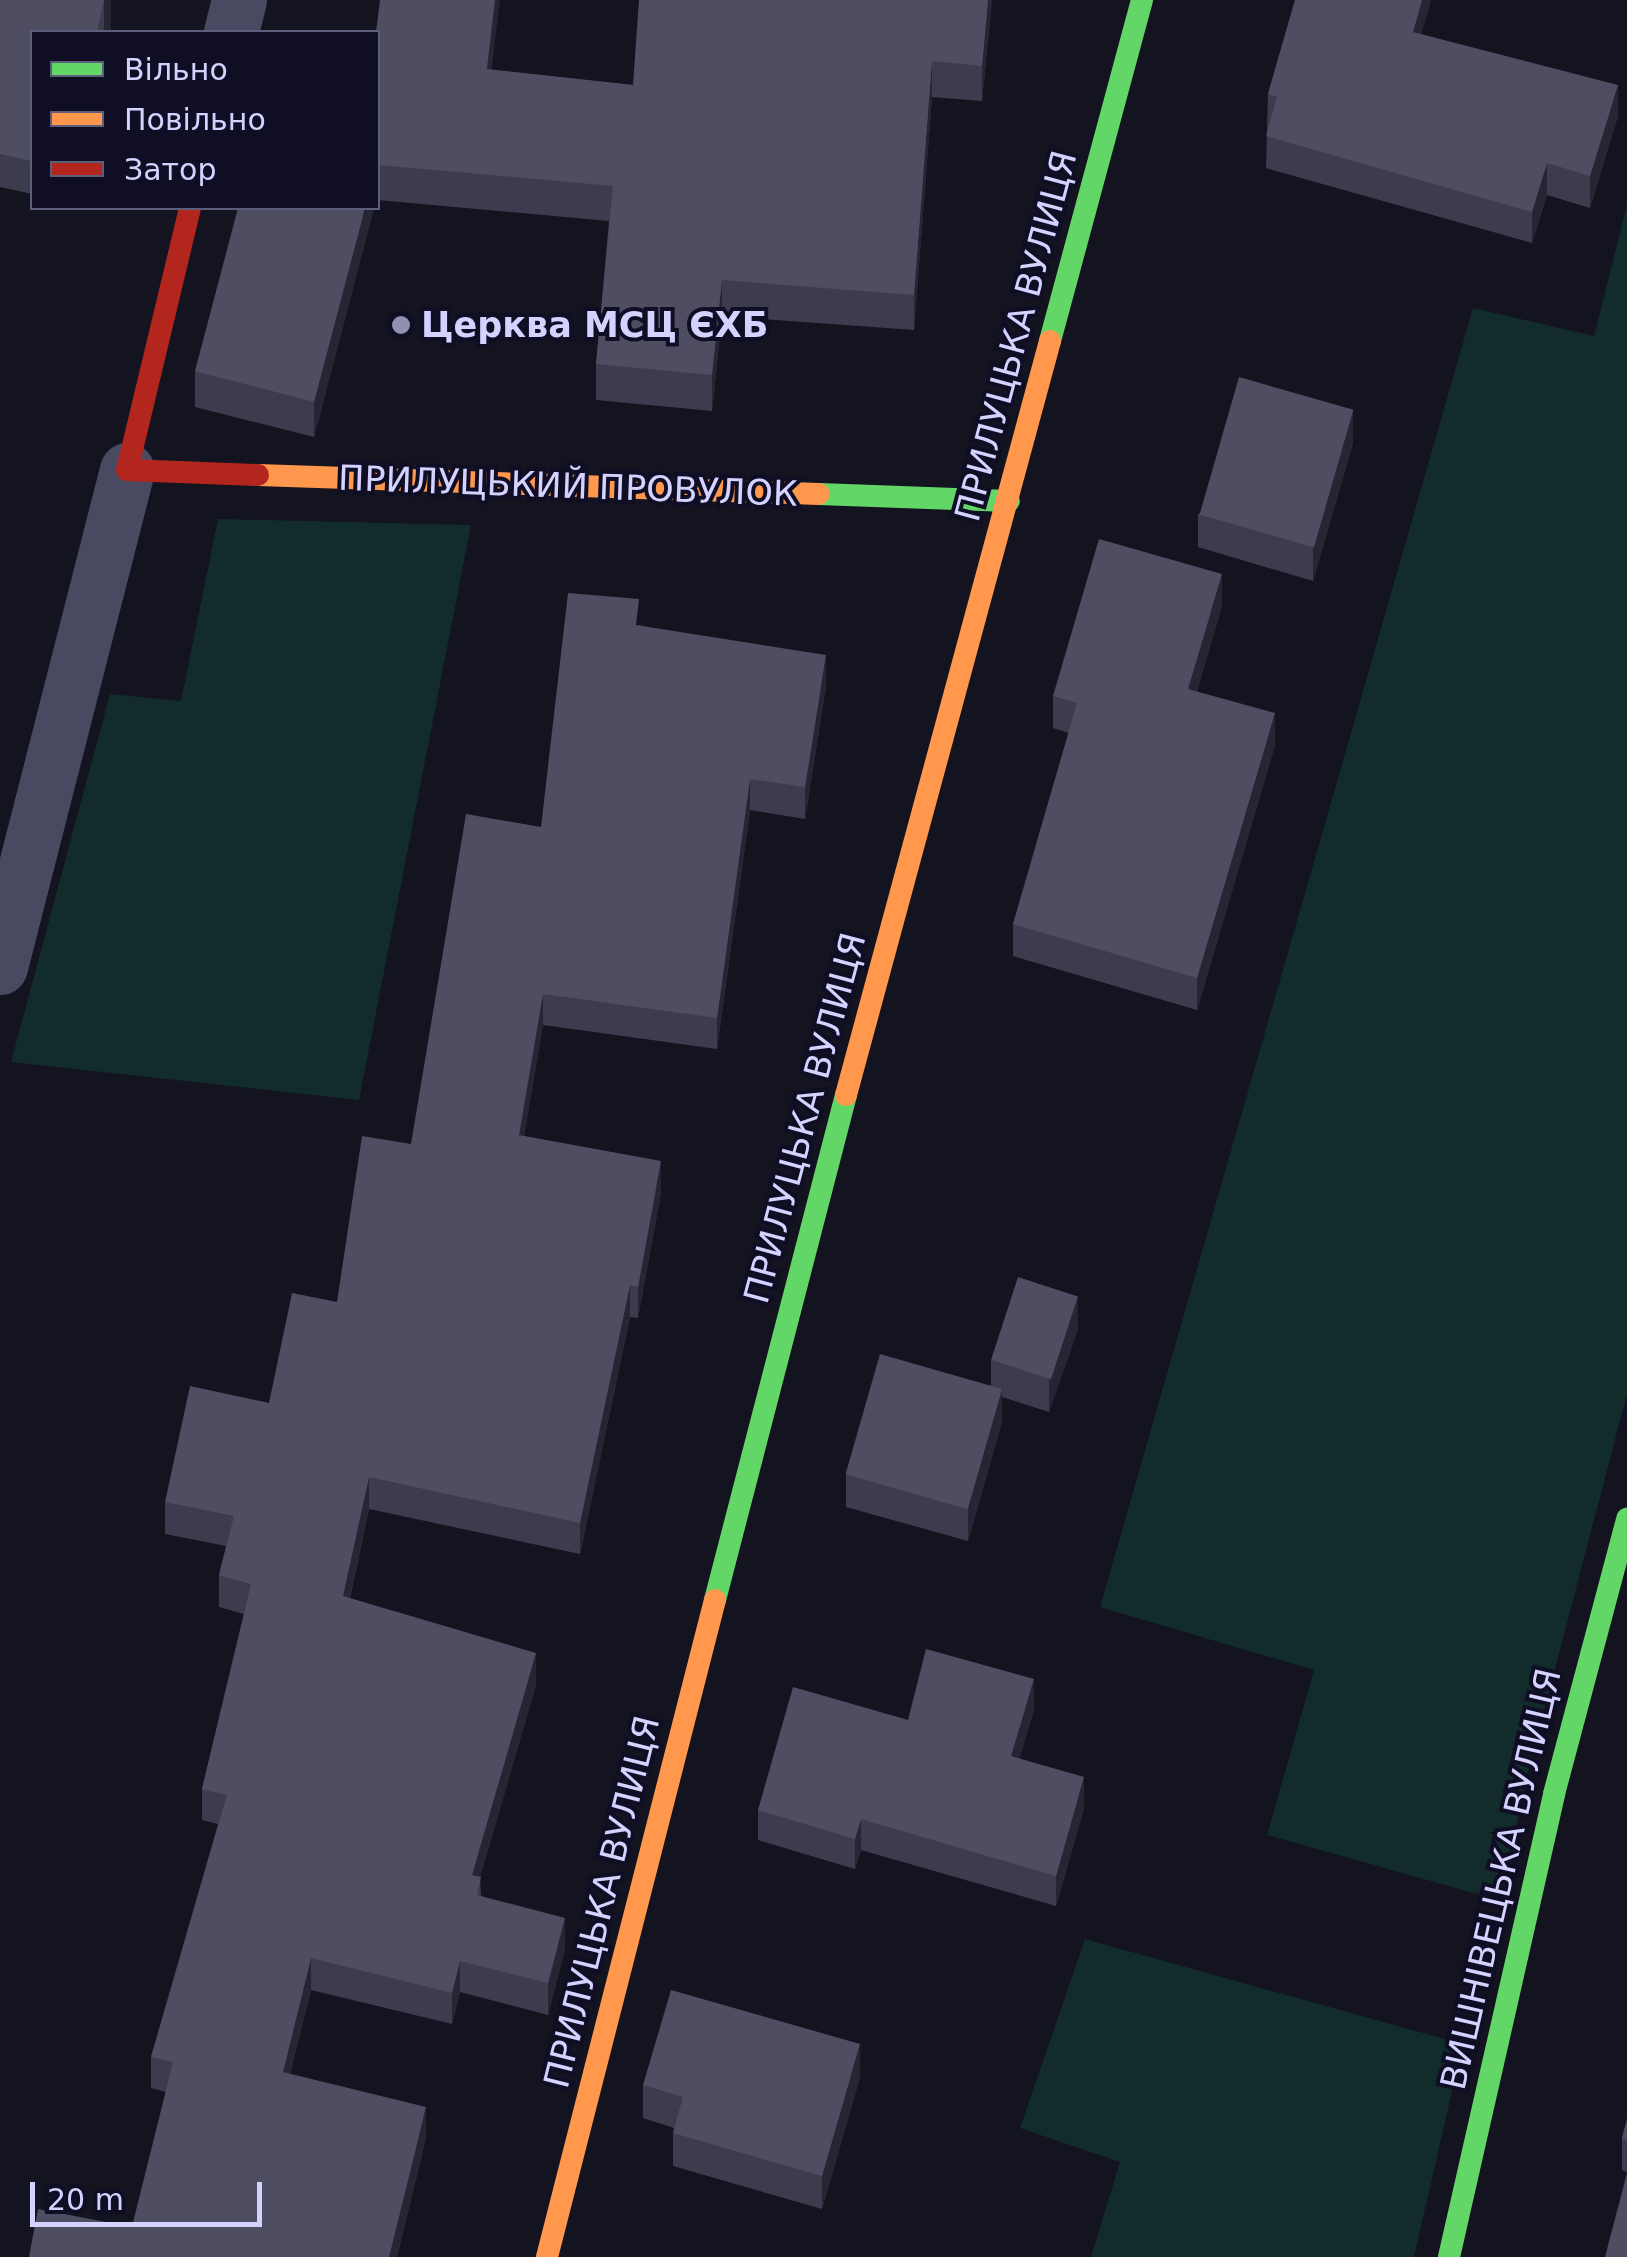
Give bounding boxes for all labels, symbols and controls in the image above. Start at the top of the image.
legend [30,30,380,210]
text: Вільно [124,52,228,87]
text: Повільно [124,102,266,137]
street label: ПРИЛУЦЬКА ВУЛИЦЯ [946,146,1086,526]
text: Затор [124,152,217,187]
place label: Церква МСЦ ЄХБ [421,304,768,346]
marker: Церква МСЦ ЄХБ [390,314,412,336]
street label: ПРИЛУЦЬКИЙ ПРОВУЛОК [338,457,798,515]
street label: ПРИЛУЦЬКА ВУЛИЦЯ [735,928,875,1308]
street label: ВИШНІВЕЦЬКА ВУЛИЦЯ [1432,1664,1570,2094]
street label: ПРИЛУЦЬКА ВУЛИЦЯ [535,1712,669,2092]
scale bar [35,2162,268,2224]
text: 20 m [47,2182,124,2217]

